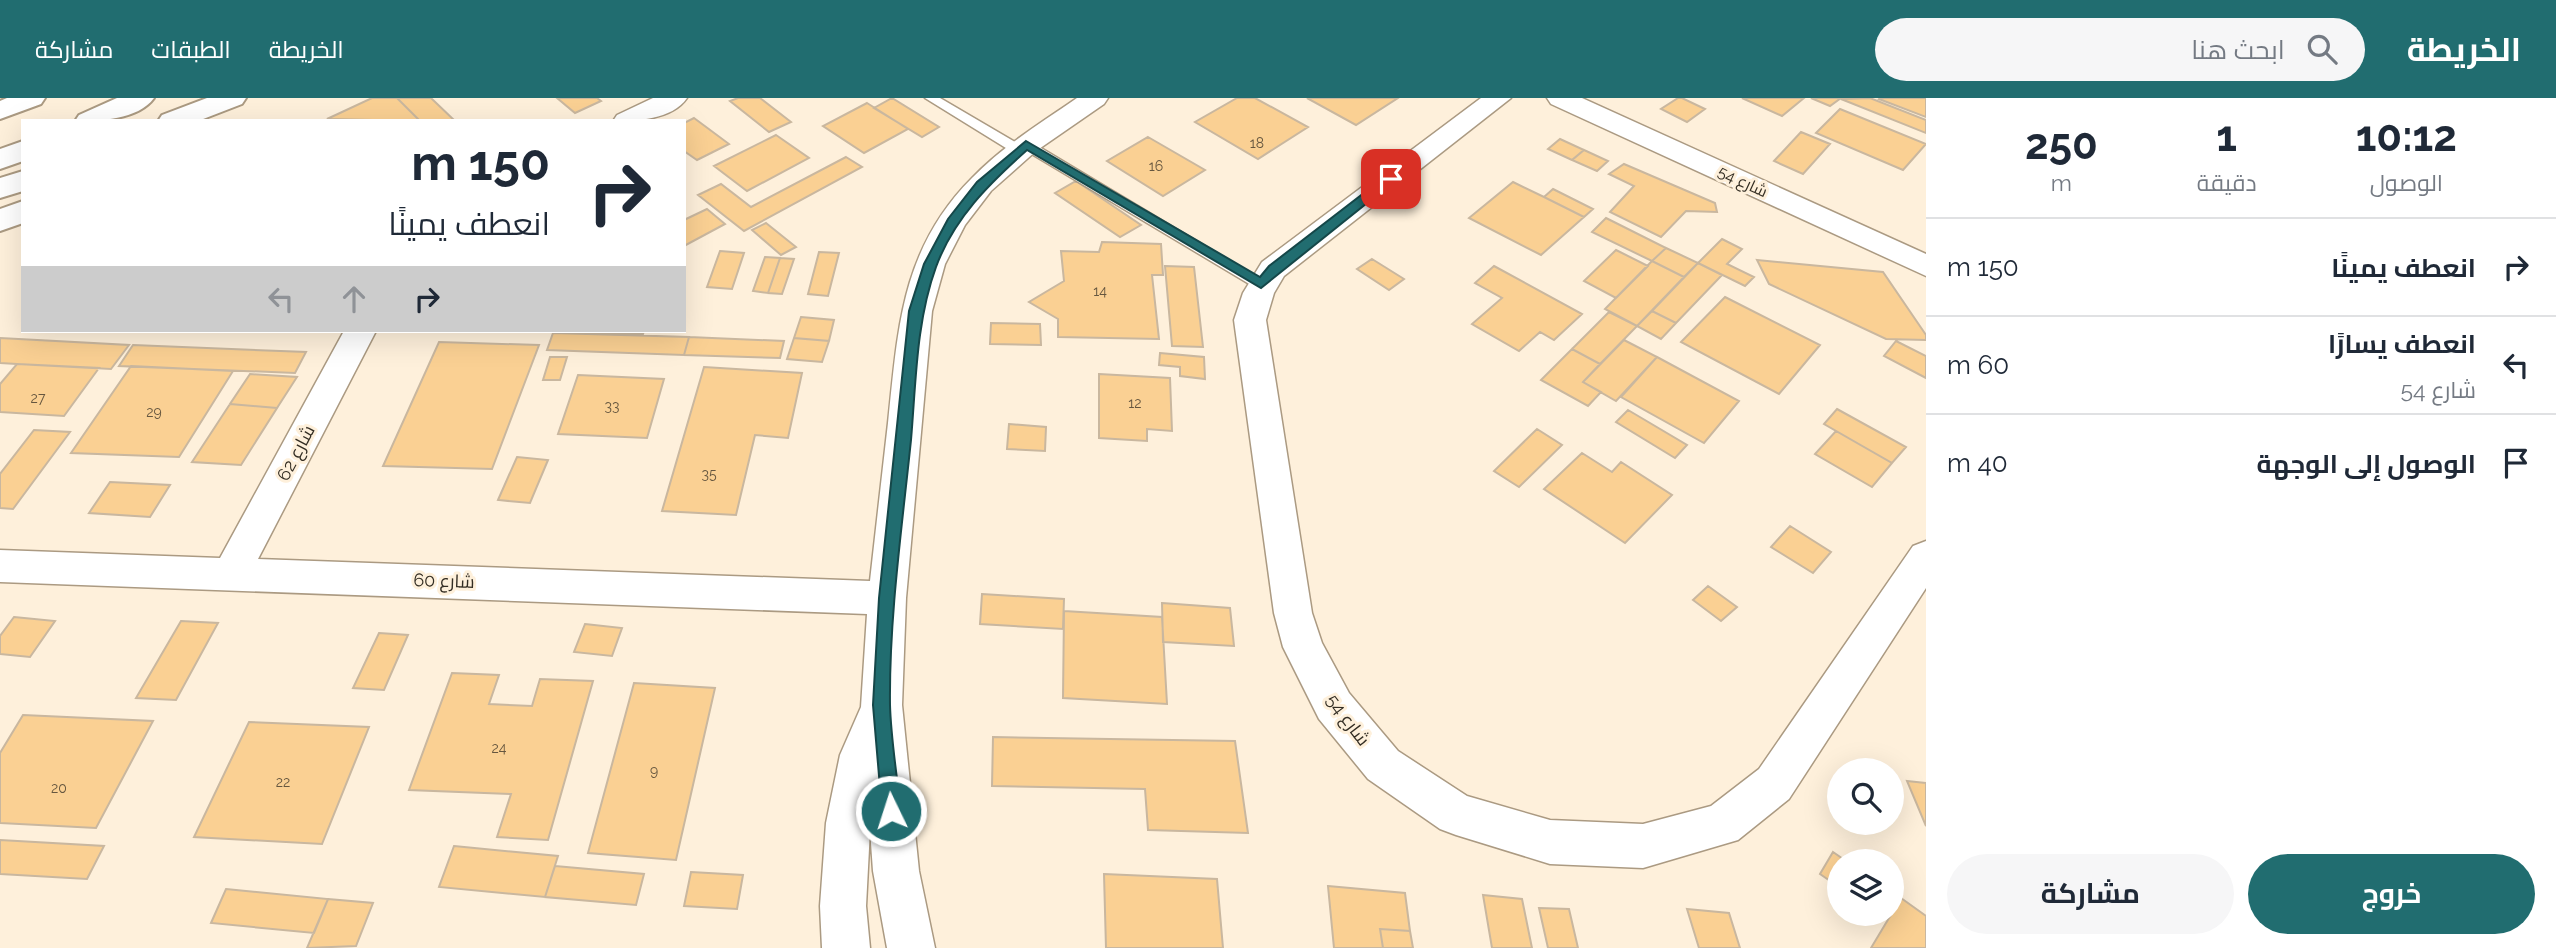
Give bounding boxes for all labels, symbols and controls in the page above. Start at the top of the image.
search box [1875,18,2365,81]
icon: search [2303,30,2341,68]
text: الخريطة [2407,30,2521,69]
text: مشاركة [35,35,113,64]
text: الطبقات [151,35,231,64]
text: الخريطة [269,35,344,64]
text: ابحث هنا [2191,35,2285,65]
text: 1 [2216,112,2237,161]
text: 10:12 [2356,112,2457,161]
text: 250 [2025,120,2098,169]
text: 150 m [411,134,550,191]
house number: 18 [1250,135,1264,151]
icon: right [574,147,665,238]
pin [1361,149,1421,209]
house number: 16 [1149,158,1163,174]
icon: arrive [1372,160,1410,198]
street label: شارع 54 [1714,162,1771,203]
text: m [2051,169,2072,196]
text: دقيقة [2197,169,2257,196]
text: الوصول [2370,169,2443,196]
text: انعطف يمينًا [388,205,550,242]
icon: right [2497,248,2535,286]
text: 150 m [1947,252,2019,282]
text: انعطف يمينًا [2331,253,2476,283]
icon: left [262,280,300,318]
icon: ahead [335,280,373,318]
icon: right [408,280,446,318]
house number: 14 [1093,283,1107,299]
text: انعطف يسارًا [2328,329,2476,359]
icon: left [2497,346,2535,384]
text: 60 m [1947,350,2009,380]
text: شارع 54 [2400,376,2476,403]
house number: 27 [31,390,46,406]
house number: 12 [1128,395,1142,411]
house number: 33 [605,398,619,414]
house number: 29 [146,404,162,420]
street label: شارع 62 [272,421,321,485]
icon: arrive [2497,444,2535,482]
text: 40 m [1947,448,2008,478]
text: الوصول إلى الوجهة [2256,449,2476,479]
house number: 35 [701,466,717,482]
street label: شارع 60 [413,569,475,594]
street label: شارع 54 [1321,690,1375,751]
house number: 24 [492,740,507,756]
map controls [1827,758,1904,926]
button: search [1827,758,1904,835]
house number: 9 [650,763,658,779]
house number: 22 [276,774,290,790]
position arrow [854,774,928,848]
house number: 20 [51,780,67,796]
button: layers [1827,849,1904,926]
button: مشاركة [1947,854,2234,934]
button: خروج [2248,854,2535,934]

